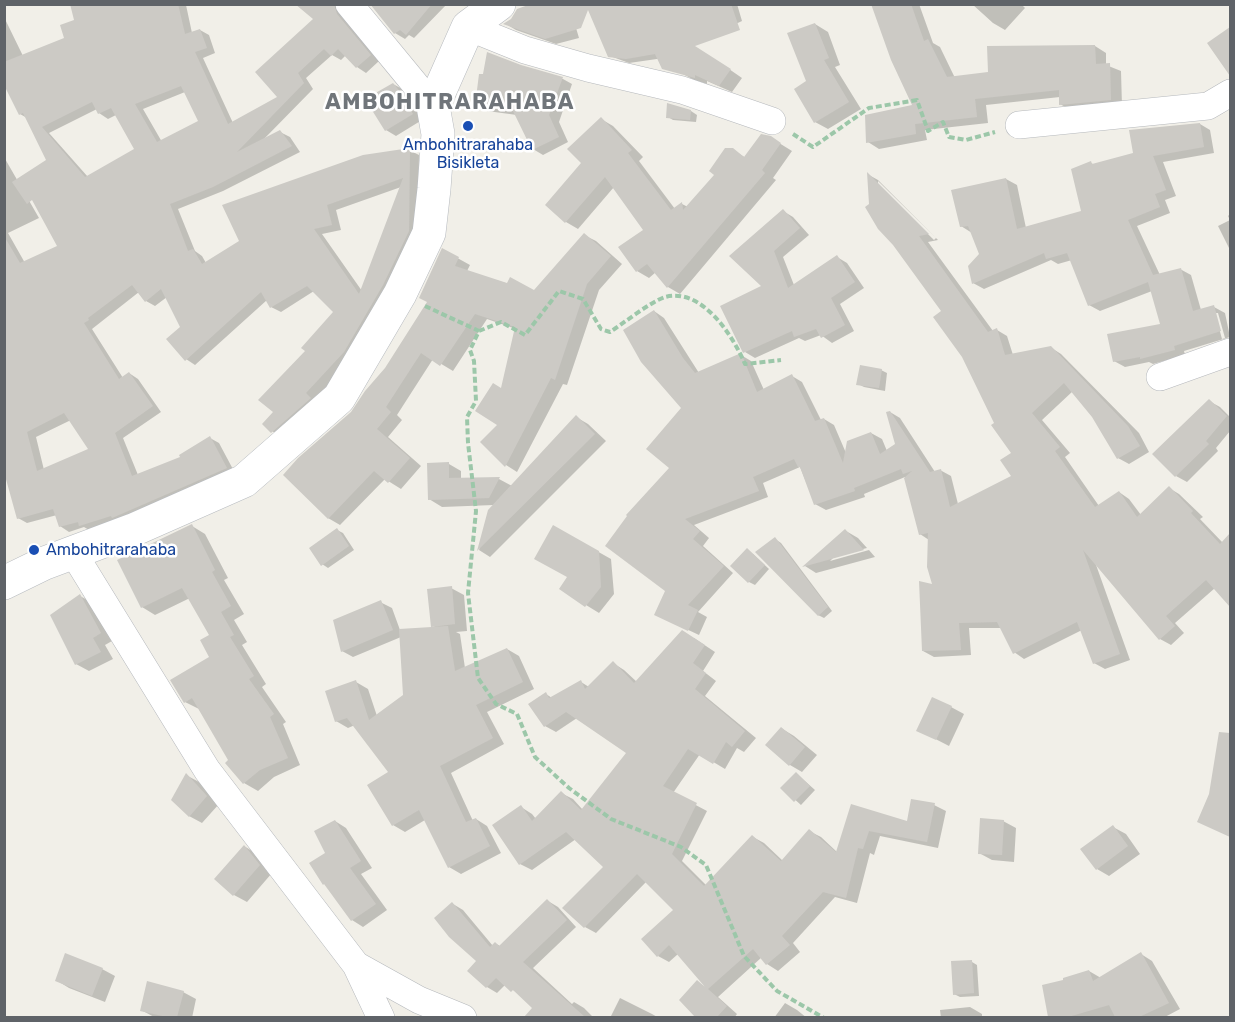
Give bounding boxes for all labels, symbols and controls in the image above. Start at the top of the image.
district label: AMBOHITRARAHABA [325,90,575,116]
marker: Ambohitrarahaba Bisikleta [461,119,475,133]
place label: Ambohitrarahaba Bisikleta [403,135,533,173]
place label: Ambohitrarahaba [46,540,176,560]
marker: Ambohitrarahaba [27,543,41,557]

